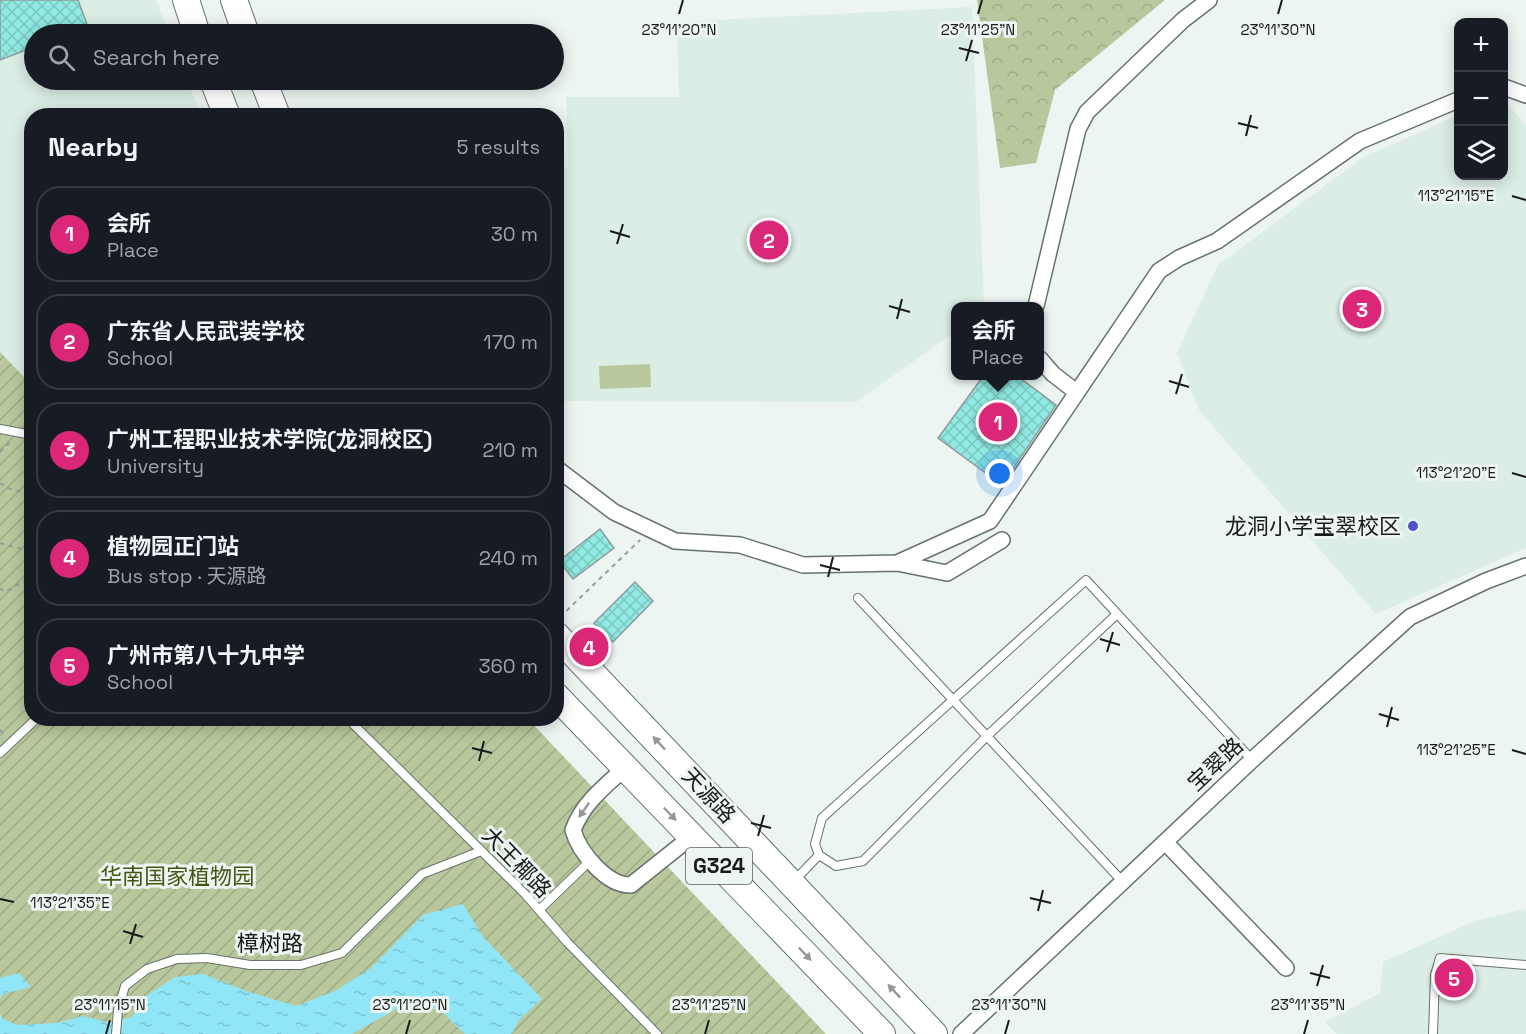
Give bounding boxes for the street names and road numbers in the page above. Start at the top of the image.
street label: 宝翠路 [1181,731,1249,797]
street label: 天源路 [676,761,742,829]
street label: 大王椰路 [476,821,558,903]
road number: G324 [686,848,752,884]
street label: 樟树路 [237,929,303,957]

